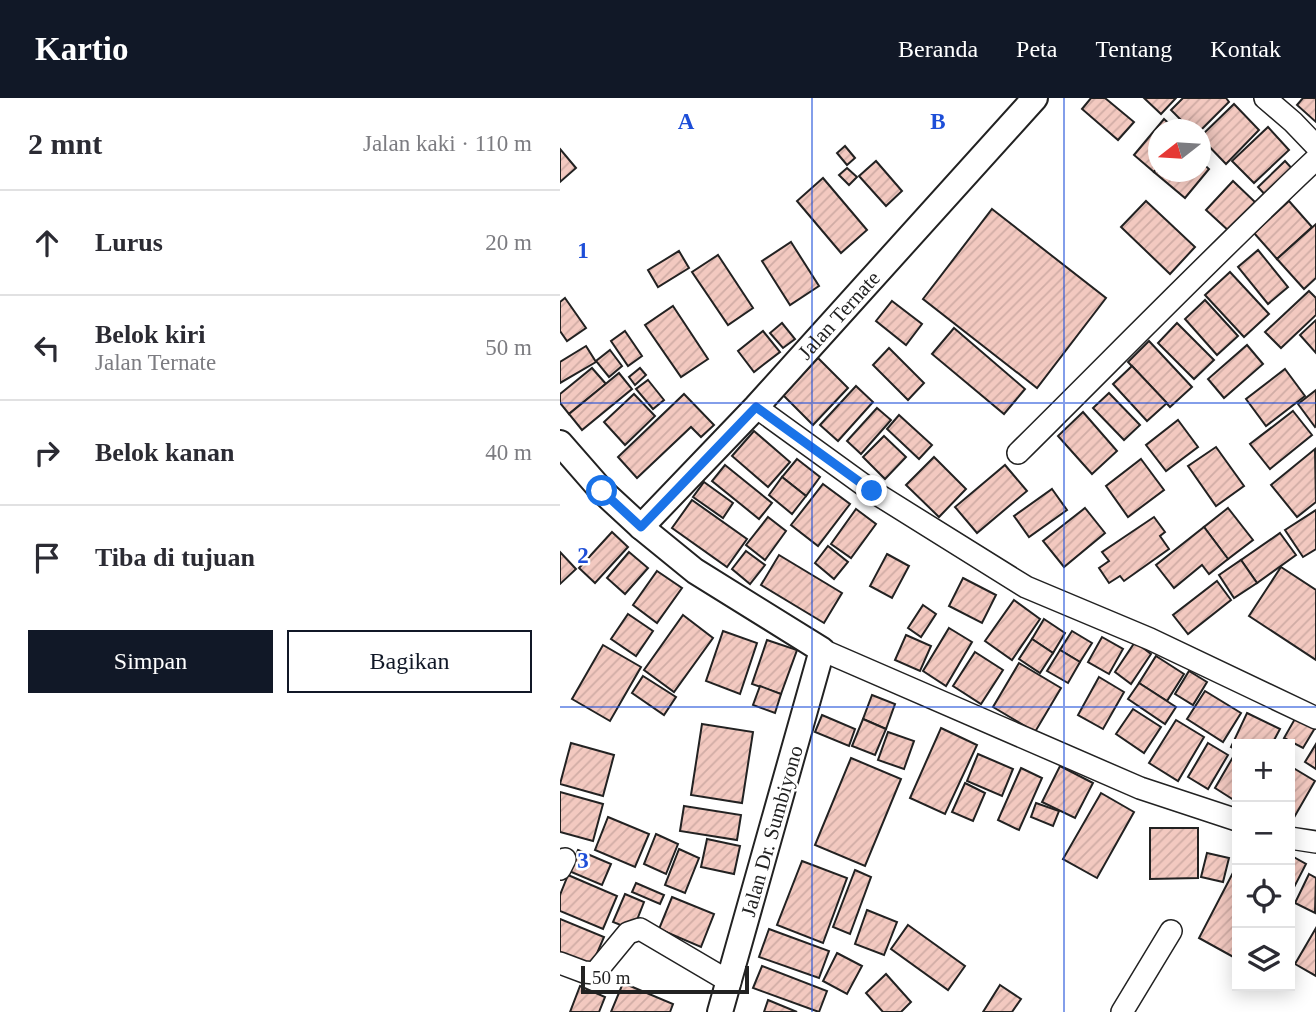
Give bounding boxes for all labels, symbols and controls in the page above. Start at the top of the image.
text: Kartio [35,31,128,67]
text: Beranda [898,36,978,62]
text: Peta [1016,36,1057,62]
text: Tentang [1095,36,1172,62]
text: Kontak [1210,36,1281,62]
text: A [678,109,695,134]
text: B [930,109,946,134]
north arrow [1148,119,1211,182]
text: 2 mnt [28,127,102,160]
text: Jalan kaki · 110 m [363,131,532,156]
icon: ahead [28,224,66,262]
text: Lurus [95,228,163,257]
text: 20 m [485,230,532,255]
text: 1 [577,238,589,263]
street label: Jalan Ternate [793,266,885,364]
text: Belok kiri [95,320,206,349]
icon: left [28,329,66,367]
text: 50 m [485,335,532,360]
text: Jalan Ternate [95,350,216,375]
icon: right [28,434,66,472]
text: Belok kanan [95,438,234,467]
text: 40 m [485,440,532,465]
route start [586,475,617,506]
route end [856,475,887,506]
icon: arrive [28,539,66,577]
text: Tiba di tujuan [95,543,255,572]
text: 2 [577,543,589,568]
button: Simpan [28,630,273,693]
button: Bagikan [287,630,532,693]
map controls [1232,739,1295,991]
button: + [1232,739,1295,802]
street label: Jalan Dr. Sumbiyono [736,743,808,919]
button: − [1232,802,1295,865]
text: 3 [577,848,589,873]
button: locate [1232,865,1295,928]
button: layers [1232,928,1295,991]
scale bar [581,963,749,995]
text: 50 m [592,967,631,988]

